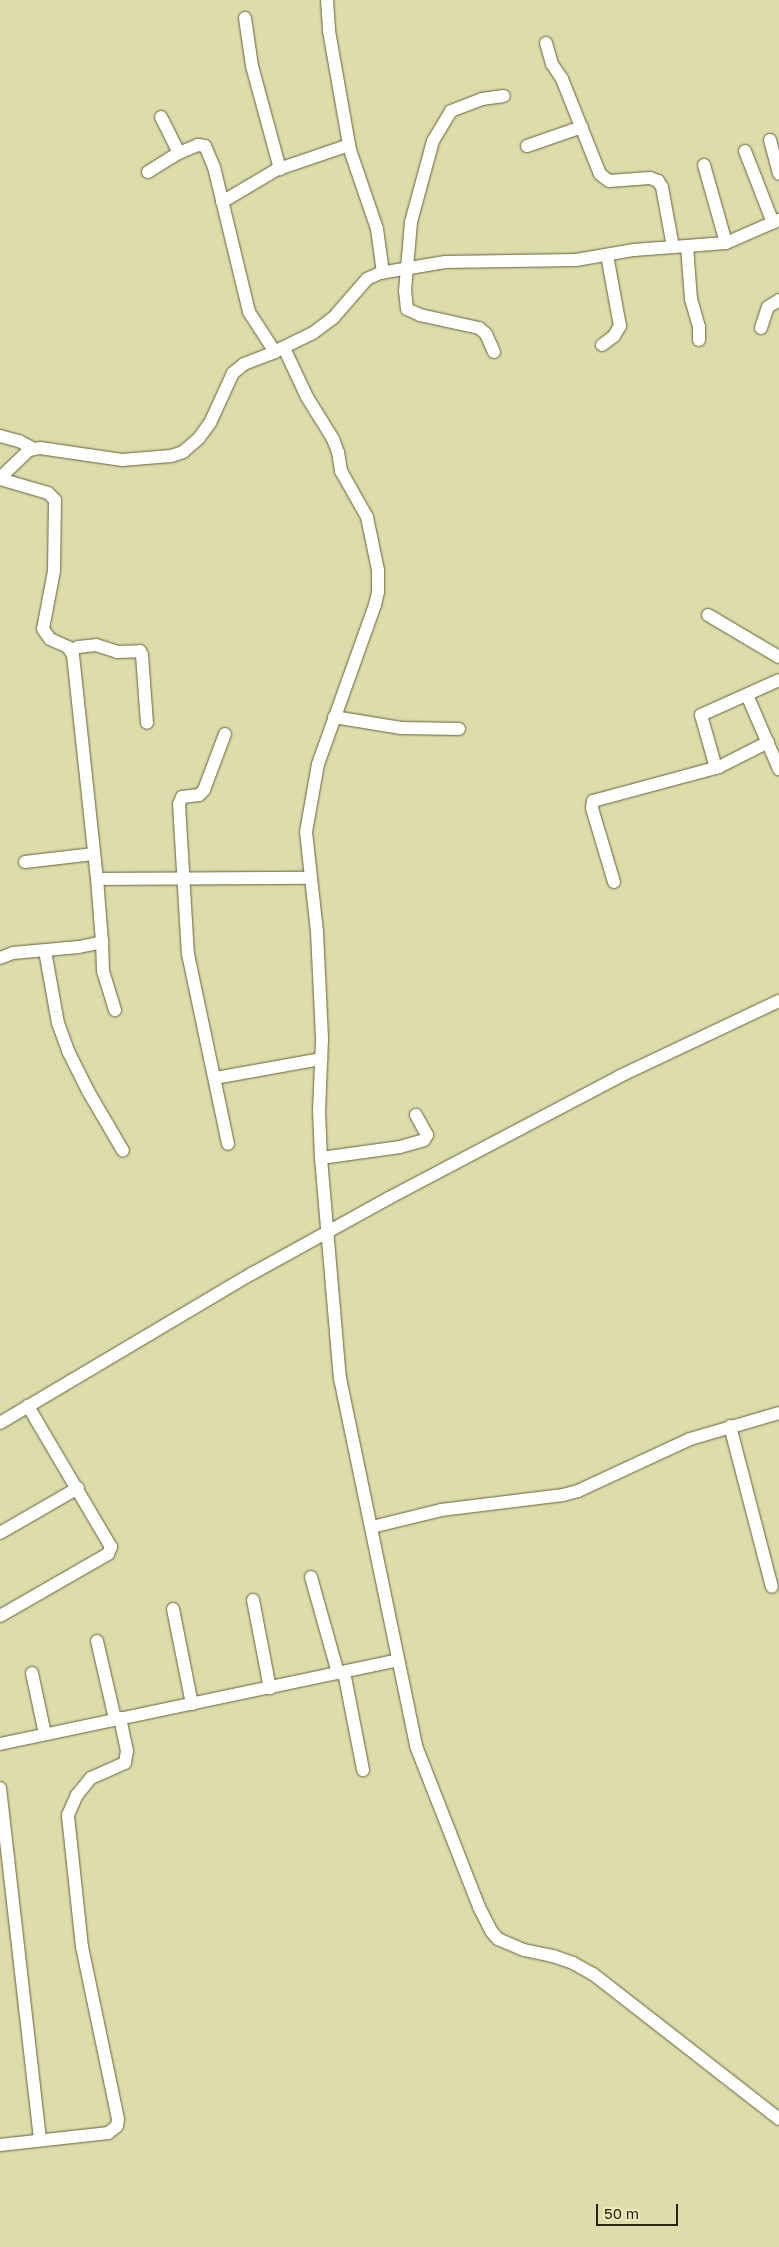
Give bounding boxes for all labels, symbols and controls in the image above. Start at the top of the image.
scale bar [599,2194,682,2226]
text: 50 m [604,2204,639,2222]

